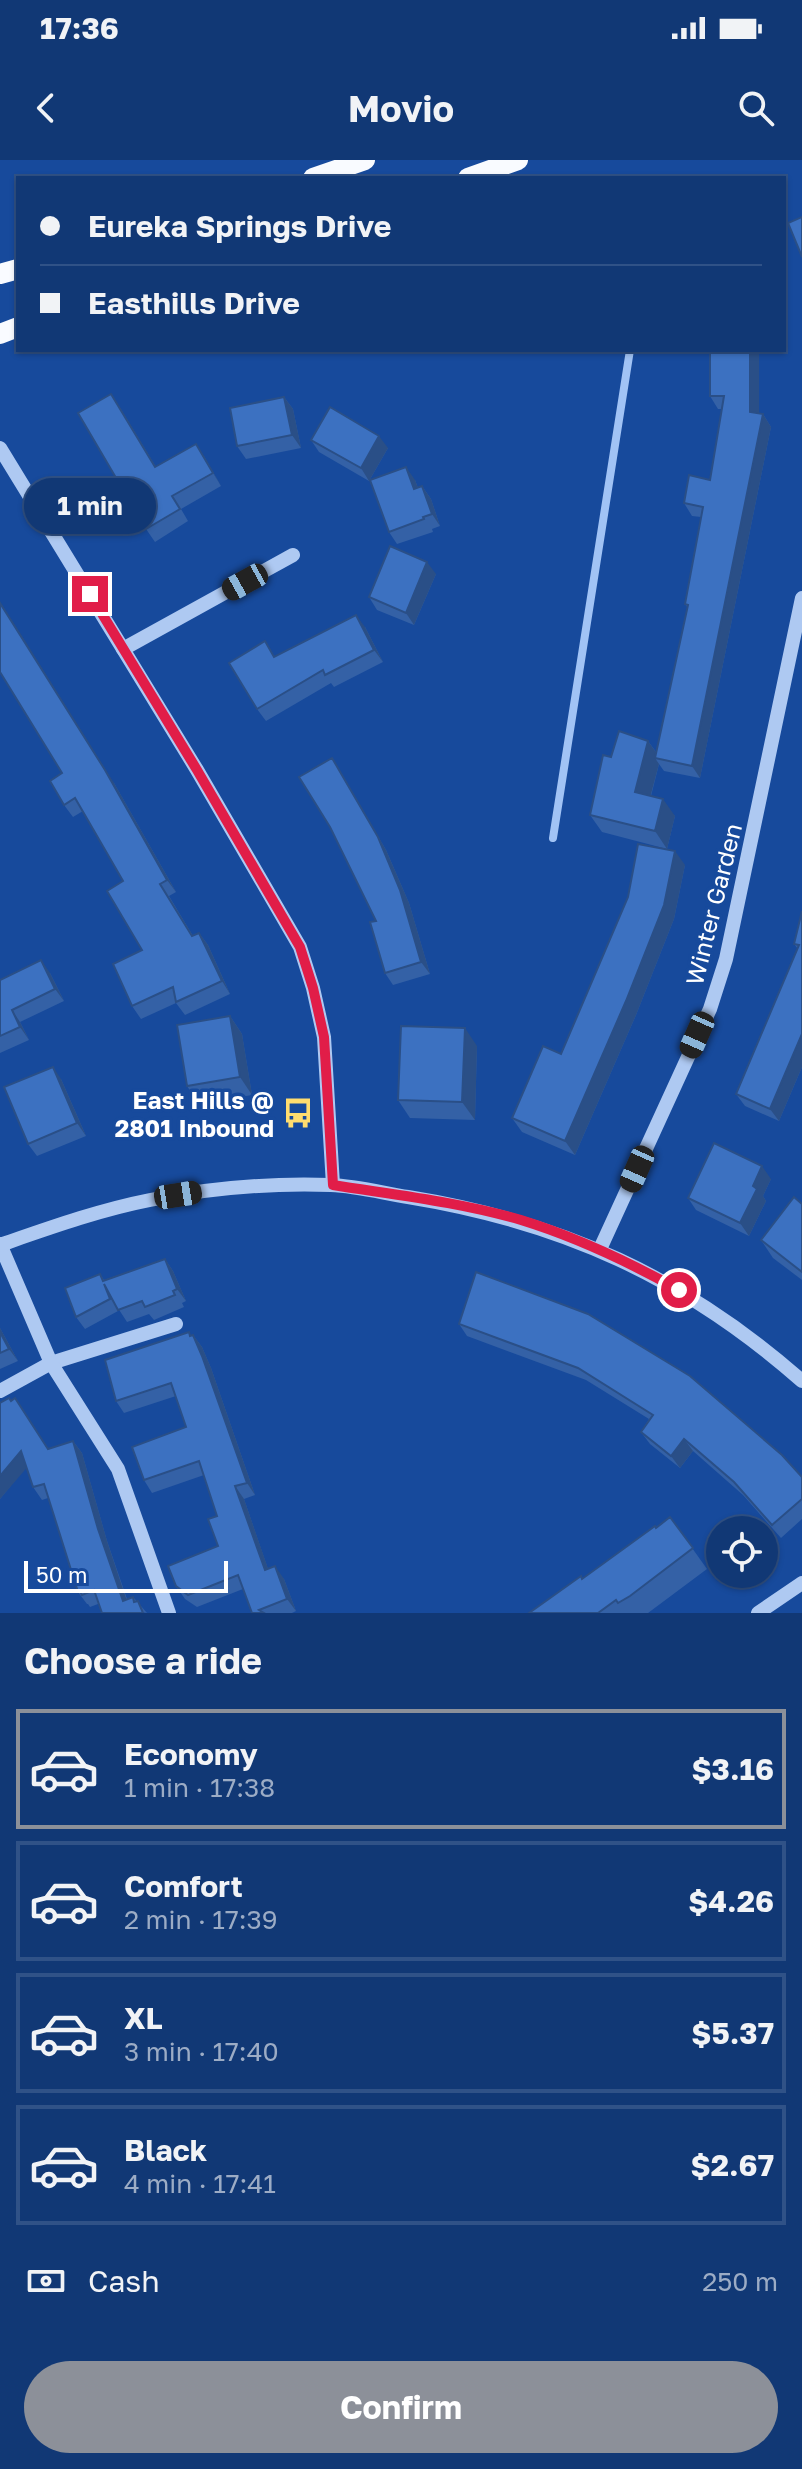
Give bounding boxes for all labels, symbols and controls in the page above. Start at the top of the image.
text: 17:36 [40,10,119,46]
icon: back [24,86,68,130]
icon: search [734,86,778,130]
text: Movio [348,87,454,130]
text: Eureka Springs Drive [88,208,391,244]
text: Easthills Drive [88,285,300,321]
callout: 1 min [24,478,156,534]
text: 1 min [57,490,123,521]
car [218,560,272,604]
route end [72,576,108,612]
street label: Winter Garden [679,820,747,988]
car [676,1008,718,1062]
place label: East Hills @ 2801 Inbound [115,1085,274,1142]
bus stop icon: East Hills @ 2801 Inbound [281,1096,315,1130]
car [616,1142,658,1196]
car [152,1179,204,1211]
route start [661,1272,697,1308]
map controls [706,1516,778,1588]
button: locate [706,1516,778,1588]
scale bar [24,1557,228,1593]
text: 50 m [36,1561,87,1588]
text: Choose a ride [24,1639,262,1682]
icon: car [28,1733,100,1805]
text: Economy [124,1736,258,1772]
text: $3.16 [692,1751,774,1787]
text: 1 min · 17:38 [124,1772,275,1803]
icon: car [28,1865,100,1937]
text: Comfort [124,1868,243,1904]
text: $4.26 [688,1883,774,1919]
text: 2 min · 17:39 [124,1904,277,1935]
icon: car [28,1997,100,2069]
text: XL [124,2000,163,2036]
text: $5.37 [691,2015,774,2051]
text: 3 min · 17:40 [124,2036,279,2067]
icon: car [28,2129,100,2201]
text: Black [124,2132,207,2168]
text: $2.67 [691,2147,774,2183]
text: 4 min · 17:41 [124,2168,276,2199]
icon: cash [24,2259,68,2303]
text: Cash [88,2263,160,2299]
text: 250 m [702,2266,778,2297]
button: Confirm [24,2361,778,2453]

